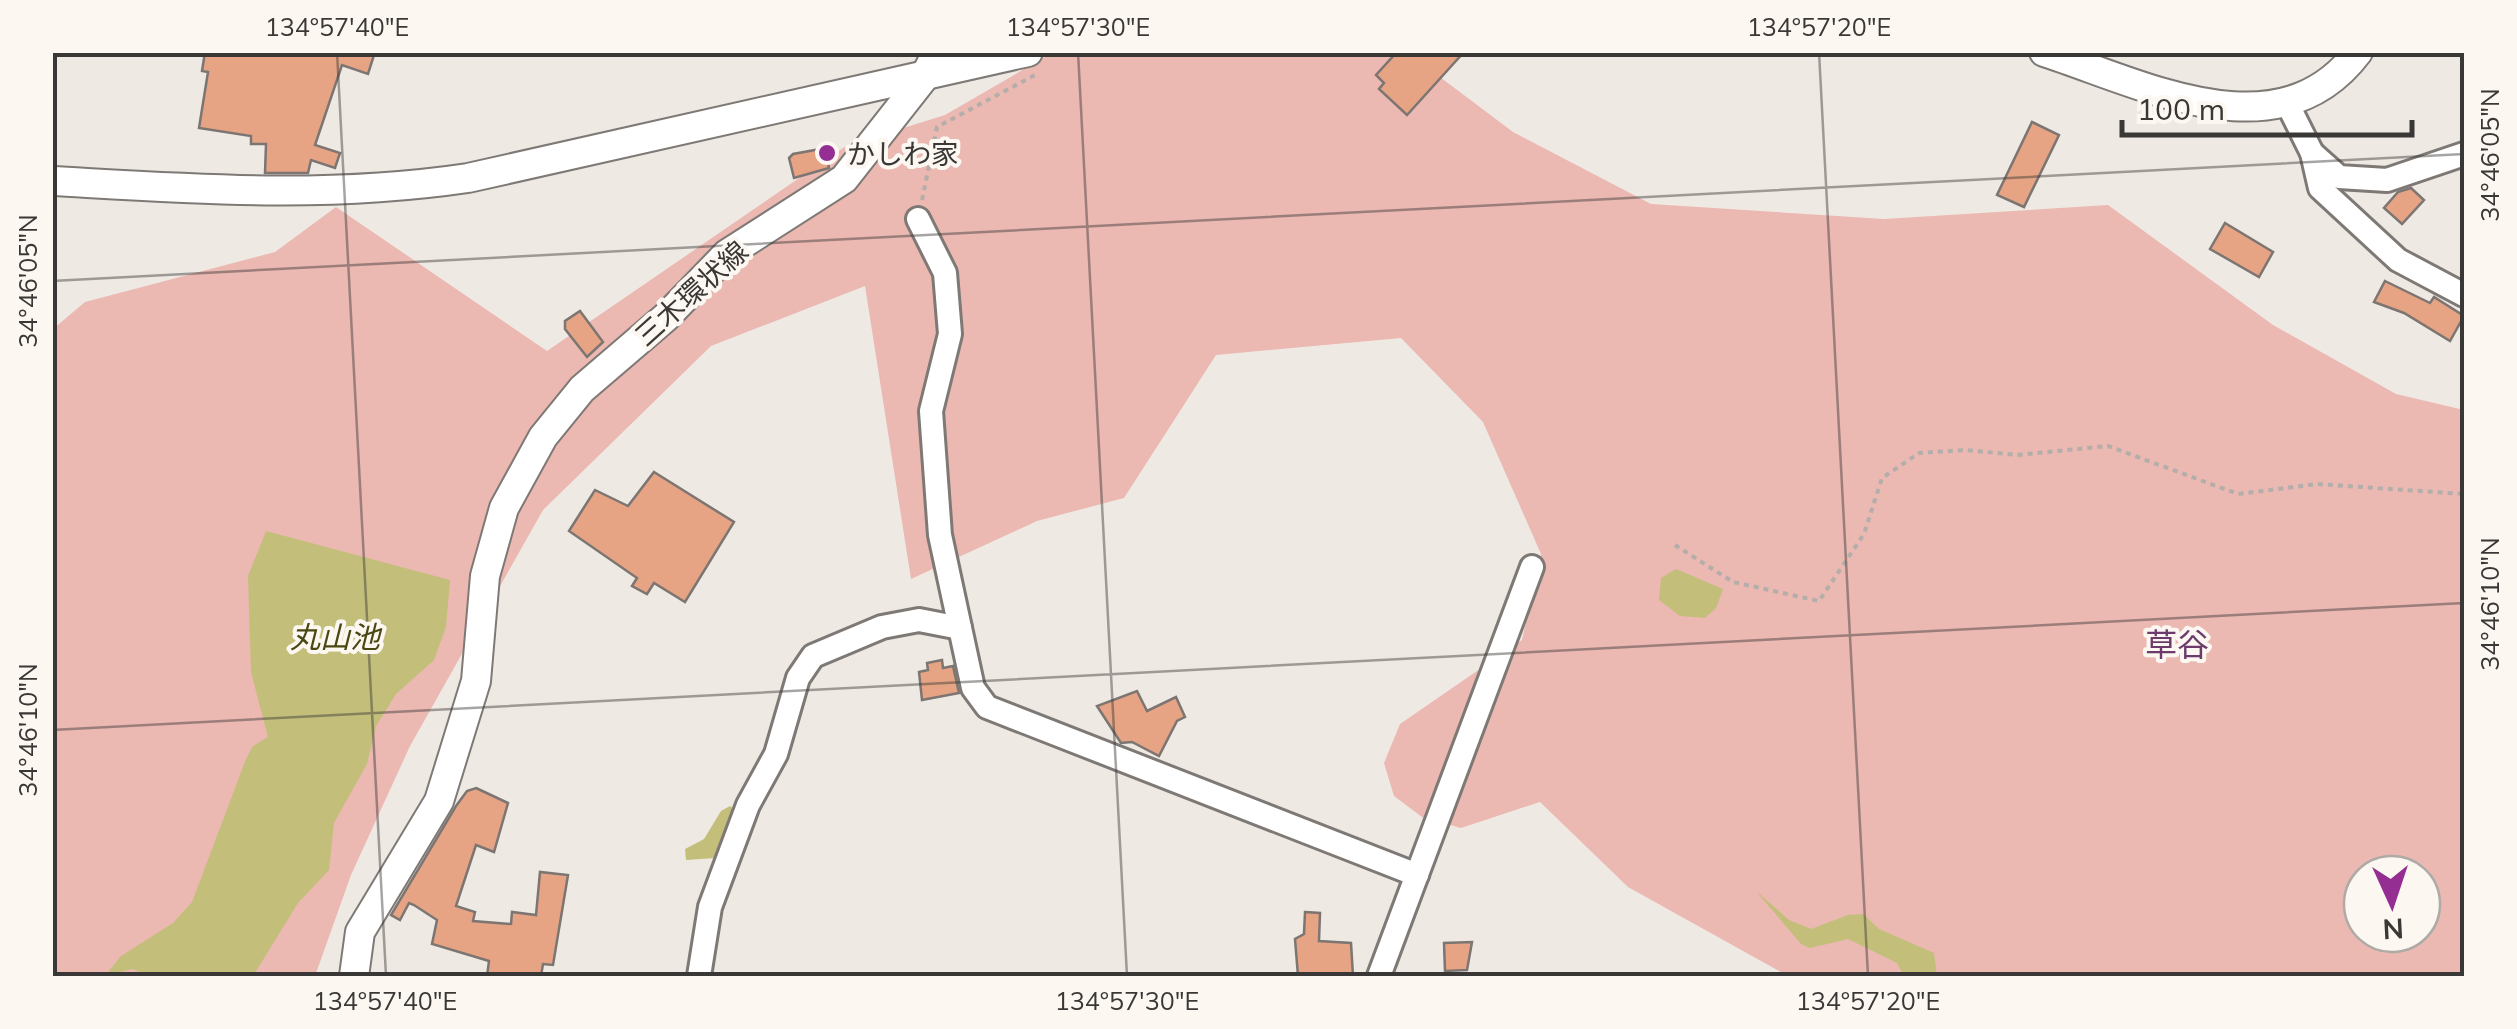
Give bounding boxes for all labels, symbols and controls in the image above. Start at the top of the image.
text: 134°57'40"E [265,11,409,42]
text: 134°57'30"E [1006,11,1150,42]
text: 134°57'20"E [1747,11,1891,42]
scale bar [2122,75,2412,137]
text: 34°46'05"N [2474,88,2505,222]
text: 100 m [2137,90,2225,128]
place label: かしわ家 [847,136,959,171]
marker: かしわ家 [816,142,838,164]
text: 34°46'05"N [12,214,43,348]
street label: 三木環状線 [627,233,755,353]
text: 34°46'10"N [2474,537,2505,671]
water label: 丸山池 [290,618,383,656]
district label: 草谷 [2145,624,2209,664]
text: 34°46'10"N [12,663,43,797]
north arrow [2342,854,2442,954]
text: N [2382,911,2405,947]
text: 134°57'40"E [313,985,457,1016]
text: 134°57'30"E [1055,985,1199,1016]
text: 134°57'20"E [1796,985,1940,1016]

